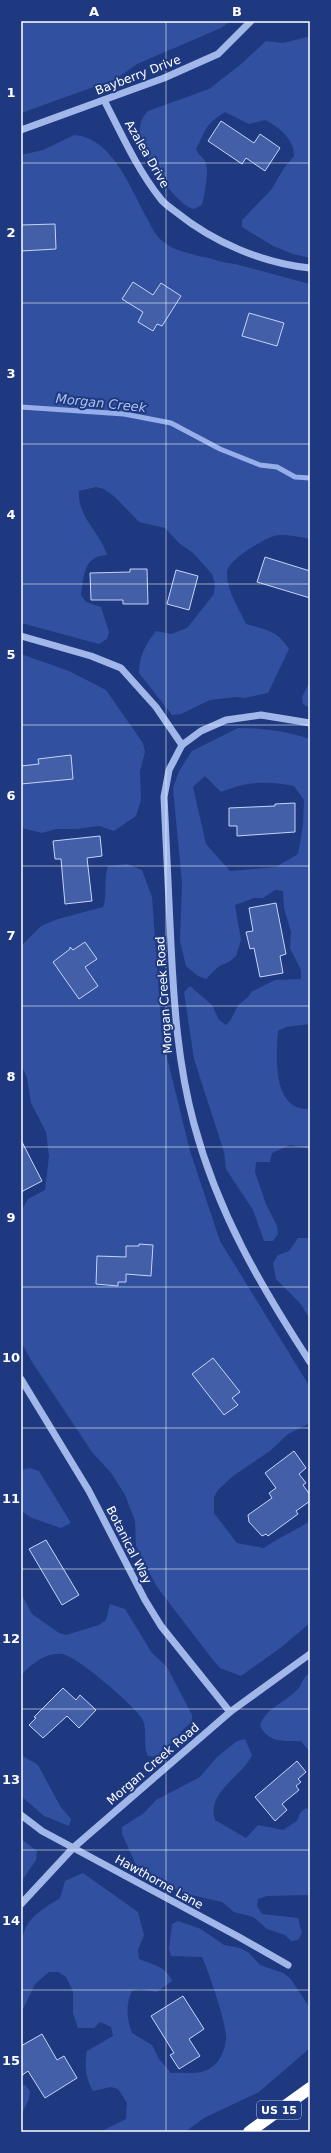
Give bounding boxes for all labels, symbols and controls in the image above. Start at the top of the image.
text: A [89,4,99,19]
text: B [232,4,242,19]
street label: Bayberry Drive [93,52,183,98]
text: 1 [6,85,16,100]
street label: Azalea Drive [122,118,172,190]
text: 2 [6,225,16,240]
text: 3 [6,366,16,381]
water label: Morgan Creek [55,391,148,415]
text: 4 [6,507,16,522]
text: 5 [6,647,16,662]
text: 6 [6,788,16,803]
text: 7 [6,928,16,943]
street label: Morgan Creek Road [153,936,175,1054]
text: 8 [6,1069,16,1084]
text: 9 [6,1210,16,1225]
text: 10 [2,1350,20,1365]
text: 11 [2,1491,20,1506]
street label: Botanical Way [103,1504,155,1586]
text: 12 [2,1631,20,1646]
street label: Morgan Creek Road [104,1720,202,1808]
text: 13 [2,1772,20,1787]
street label: Hawthorne Lane [113,1852,205,1912]
text: 14 [2,1913,20,1928]
text: 15 [2,2053,20,2068]
road number: US 15 [257,2101,301,2119]

